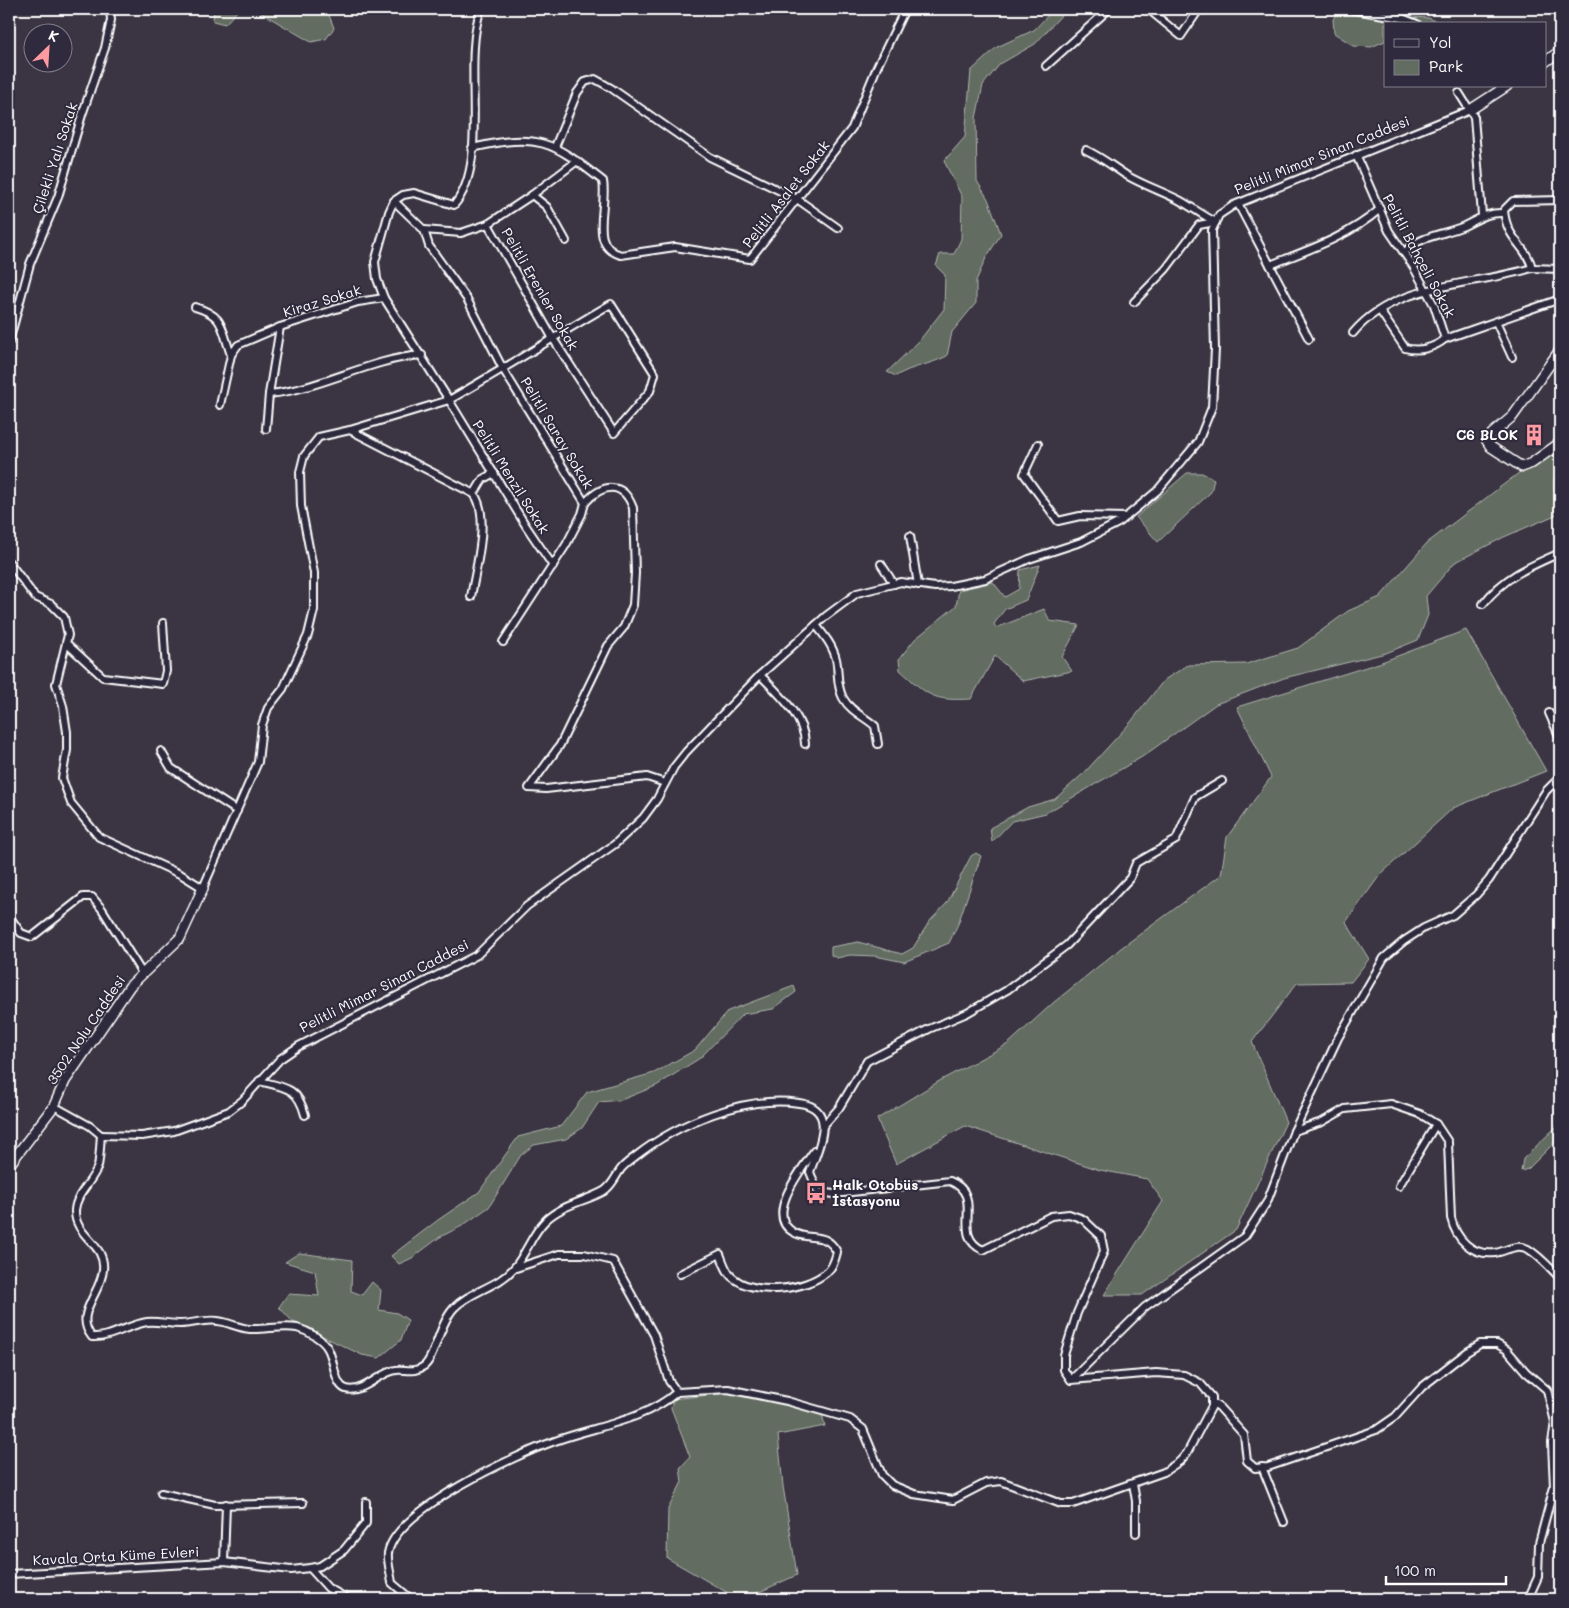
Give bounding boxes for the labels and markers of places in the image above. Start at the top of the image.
building icon: C6 BLOK [1521,422,1547,448]
place label: C6 BLOK [1456,425,1518,444]
place label: Halk Otobüs İstasyonu [832,1175,918,1210]
bus stop icon: Halk Otobüs İstasyonu [803,1180,829,1206]

